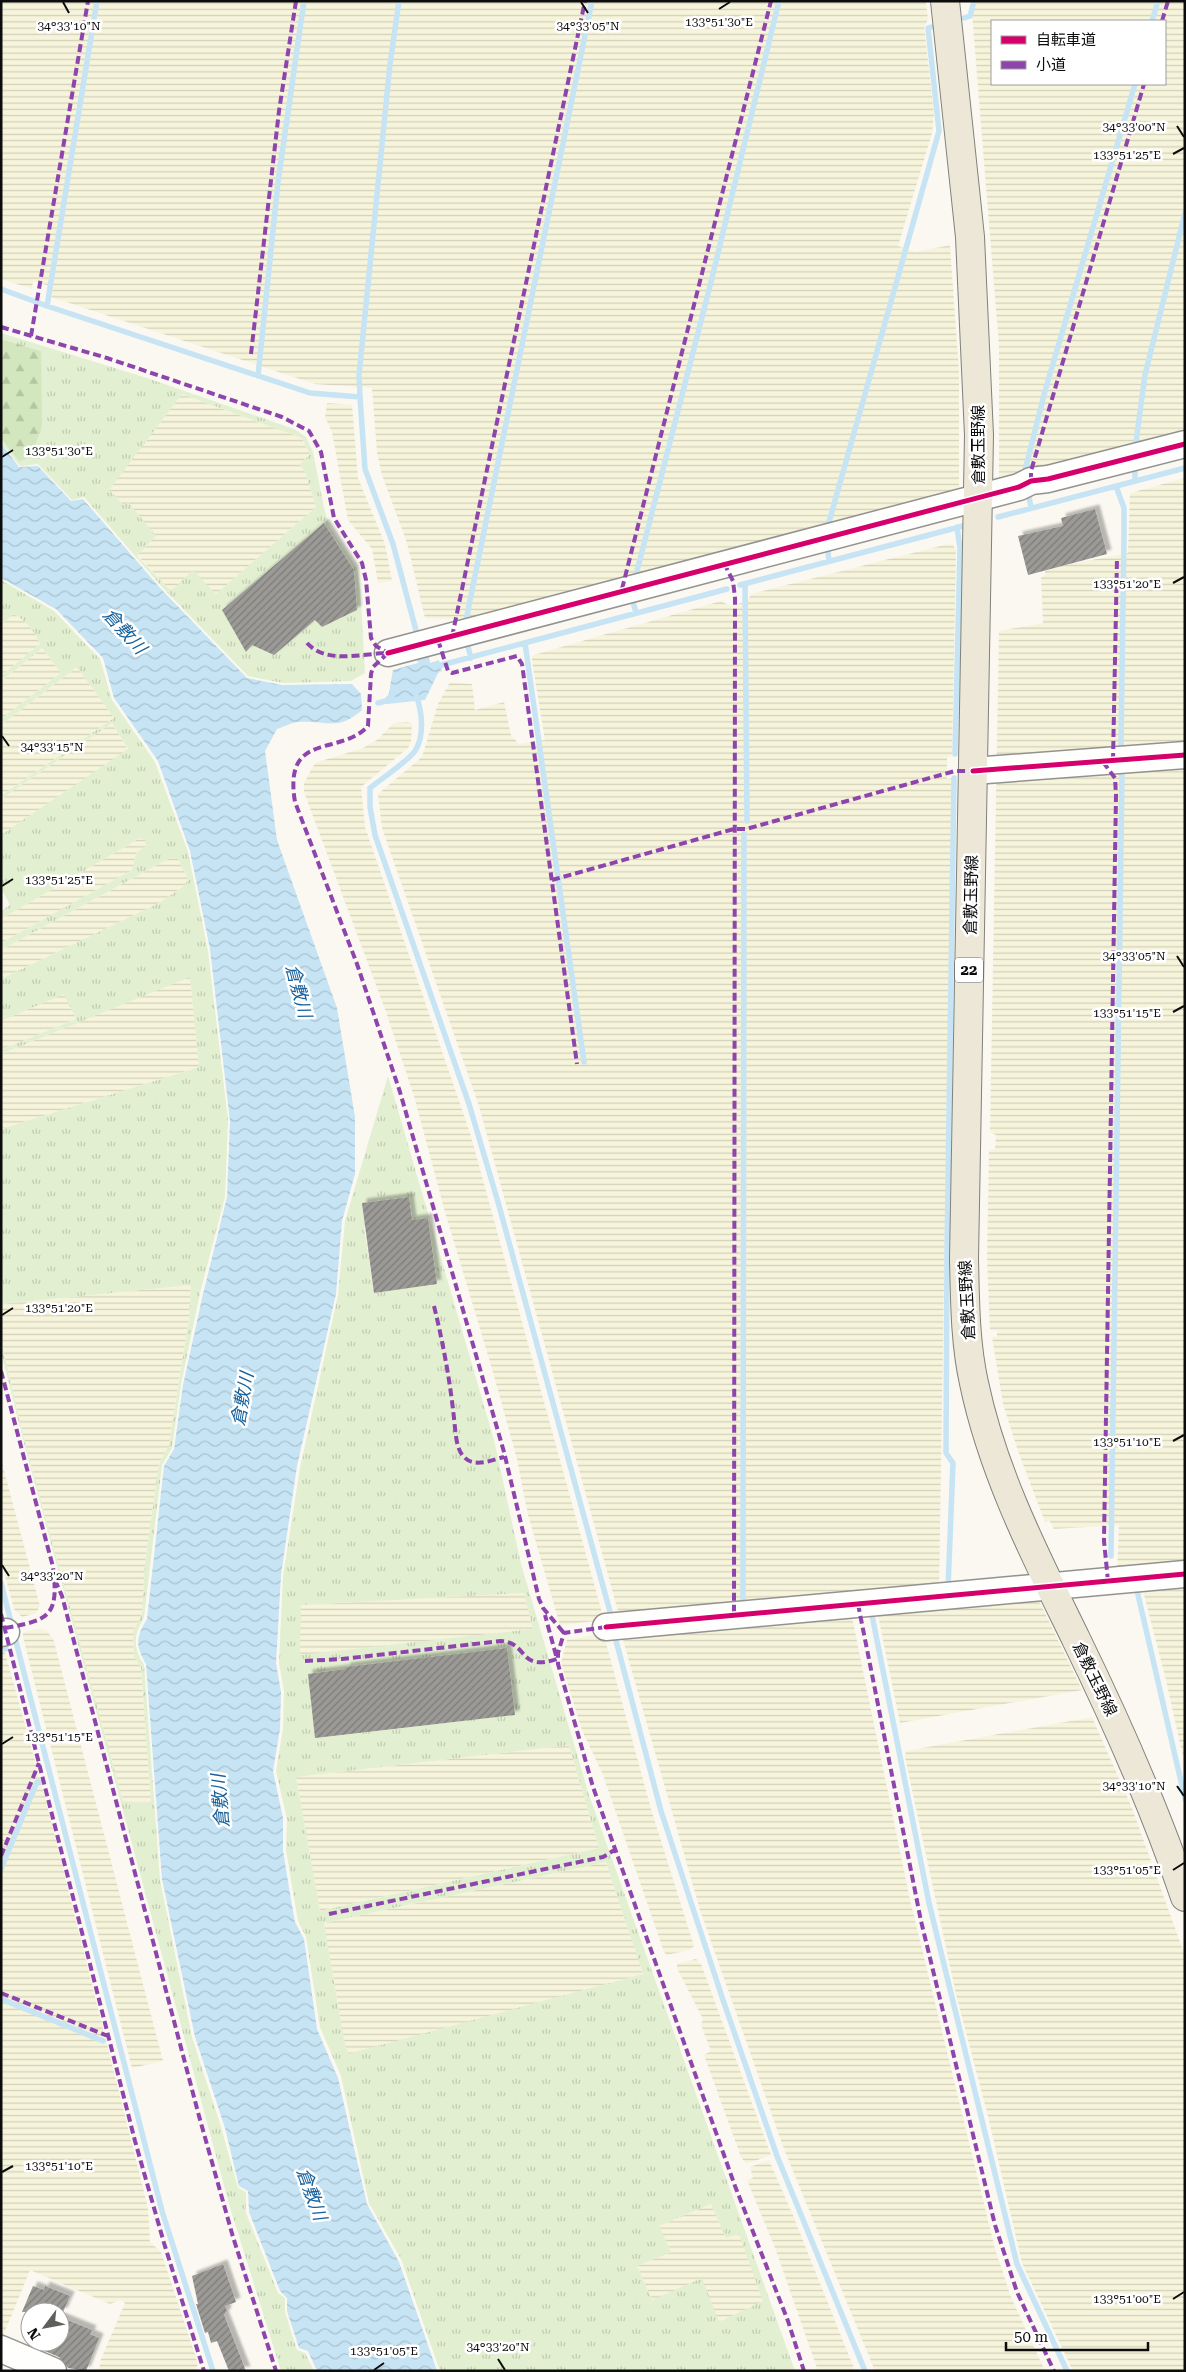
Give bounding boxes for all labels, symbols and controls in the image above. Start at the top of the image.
text: 133°51'30"E [685,15,753,29]
text: 34°33'10"N [37,19,101,33]
text: 34°33'05"N [556,19,620,33]
legend [991,20,1166,85]
text: 自転車道 [1036,31,1096,49]
text: 小道 [1036,56,1066,74]
text: 34°33'00"N [1102,120,1166,134]
text: 133°51'25"E [1093,148,1161,162]
street label: 倉敷玉野線 [969,405,988,485]
text: 133°51'30"E [25,444,93,458]
text: 133°51'20"E [1093,577,1161,591]
water label: 倉敷川 [99,604,152,660]
text: 34°33'15"N [20,740,84,754]
street label: 倉敷玉野線 [961,855,981,935]
text: 133°51'25"E [25,873,93,887]
text: 34°33'05"N [1102,949,1166,963]
road number: 22 [955,958,983,982]
water label: 倉敷川 [282,962,317,1022]
text: 133°51'15"E [1093,1006,1161,1020]
street label: 倉敷玉野線 [955,1260,979,1340]
text: 133°51'20"E [25,1301,93,1315]
water label: 倉敷川 [227,1369,257,1427]
text: 133°51'10"E [1093,1435,1161,1449]
text: 34°33'20"N [20,1569,84,1583]
street label: 倉敷玉野線 [1069,1639,1121,1719]
text: 133°51'15"E [25,1730,93,1744]
water label: 倉敷川 [207,1771,233,1829]
text: 34°33'10"N [1102,1779,1166,1793]
text: 133°51'05"E [1093,1863,1161,1877]
text: 133°51'10"E [25,2159,93,2173]
water label: 倉敷川 [293,2165,332,2225]
text: 133°51'00"E [1093,2292,1161,2306]
north arrow [20,2302,70,2352]
scale bar [1006,2320,1148,2352]
text: N [24,2325,44,2343]
text: 50 m [1014,2328,1049,2346]
text: 34°33'20"N [466,2340,530,2354]
text: 133°51'05"E [350,2344,418,2358]

